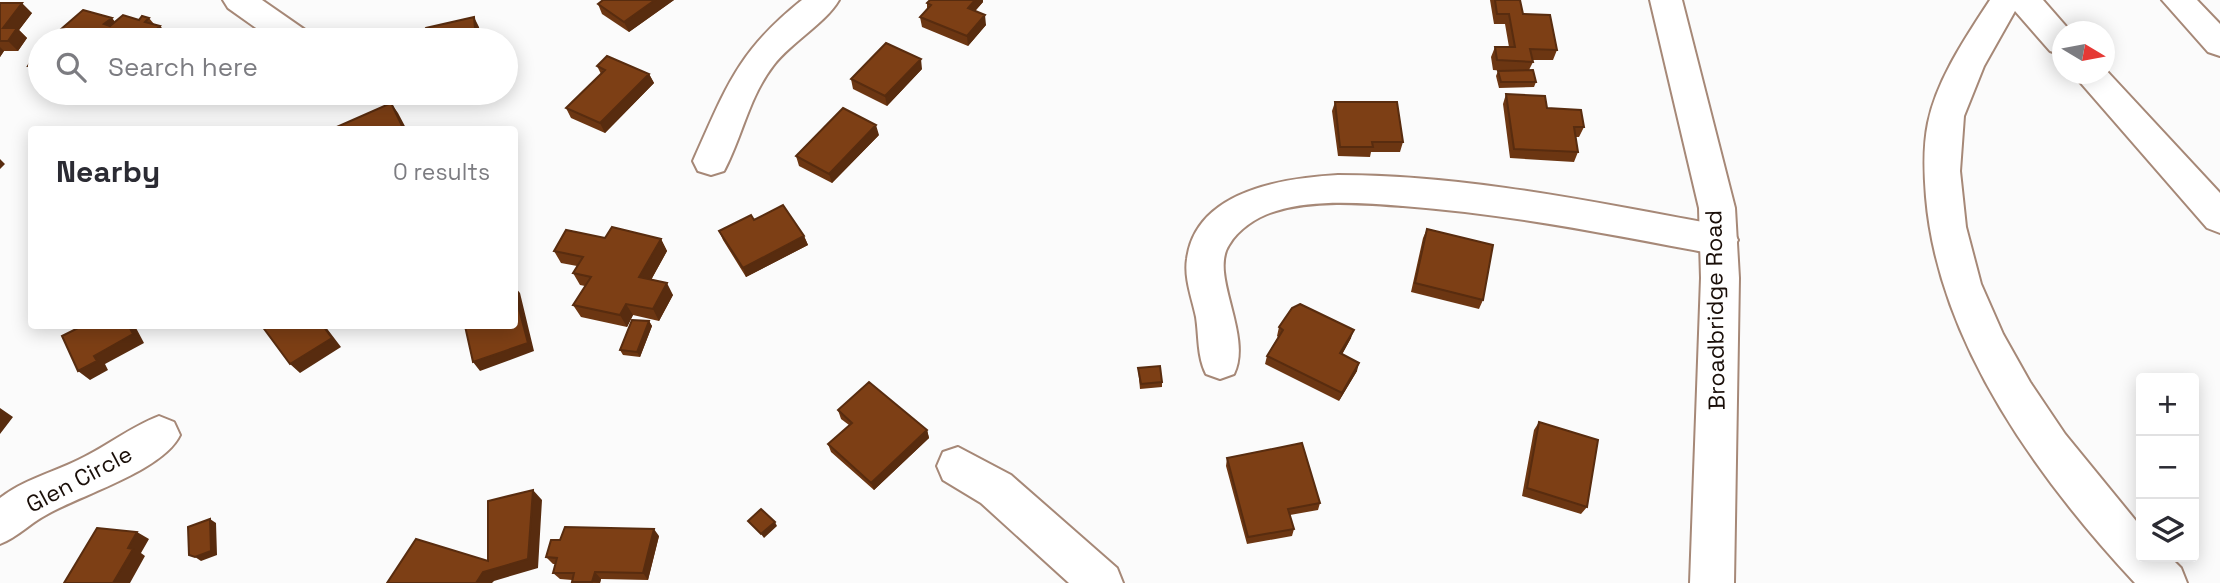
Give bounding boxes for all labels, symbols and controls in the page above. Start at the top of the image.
north arrow [2052,21,2115,84]
search box [28,28,518,105]
icon: search [52,48,90,86]
text: Search here [108,50,258,84]
text: Nearby [56,152,160,191]
text: 0 results [393,157,490,187]
street label: Broadbridge Road [1698,210,1732,410]
map controls [2136,373,2199,562]
button: + [2136,373,2199,436]
button: − [2136,436,2199,499]
street label: Glen Circle [21,439,137,519]
button: layers [2136,499,2199,562]

